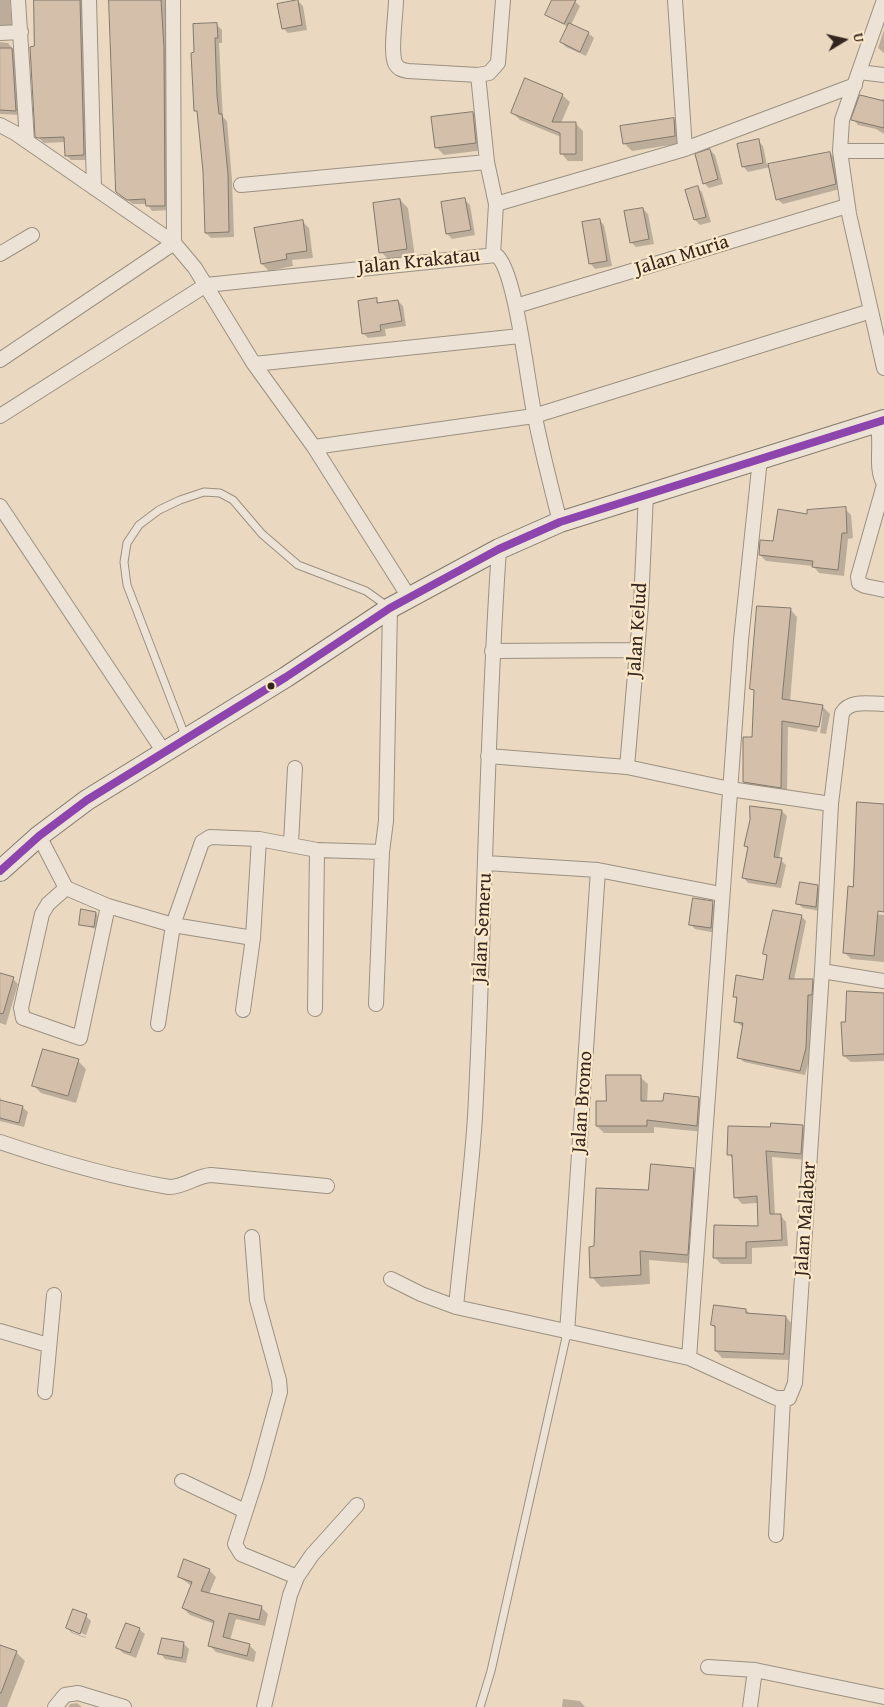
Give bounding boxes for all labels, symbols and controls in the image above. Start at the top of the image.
north arrow [819,15,869,65]
text: U [848,31,869,44]
street label: Jalan Muria [632,230,732,282]
street label: Jalan Krakatau [357,244,481,280]
street label: Jalan Kelud [623,582,653,678]
unlabelled marker [266,681,276,691]
street label: Jalan Semeru [468,872,498,984]
street label: Jalan Bromo [567,1050,599,1154]
street label: Jalan Malabar [790,1161,822,1277]

